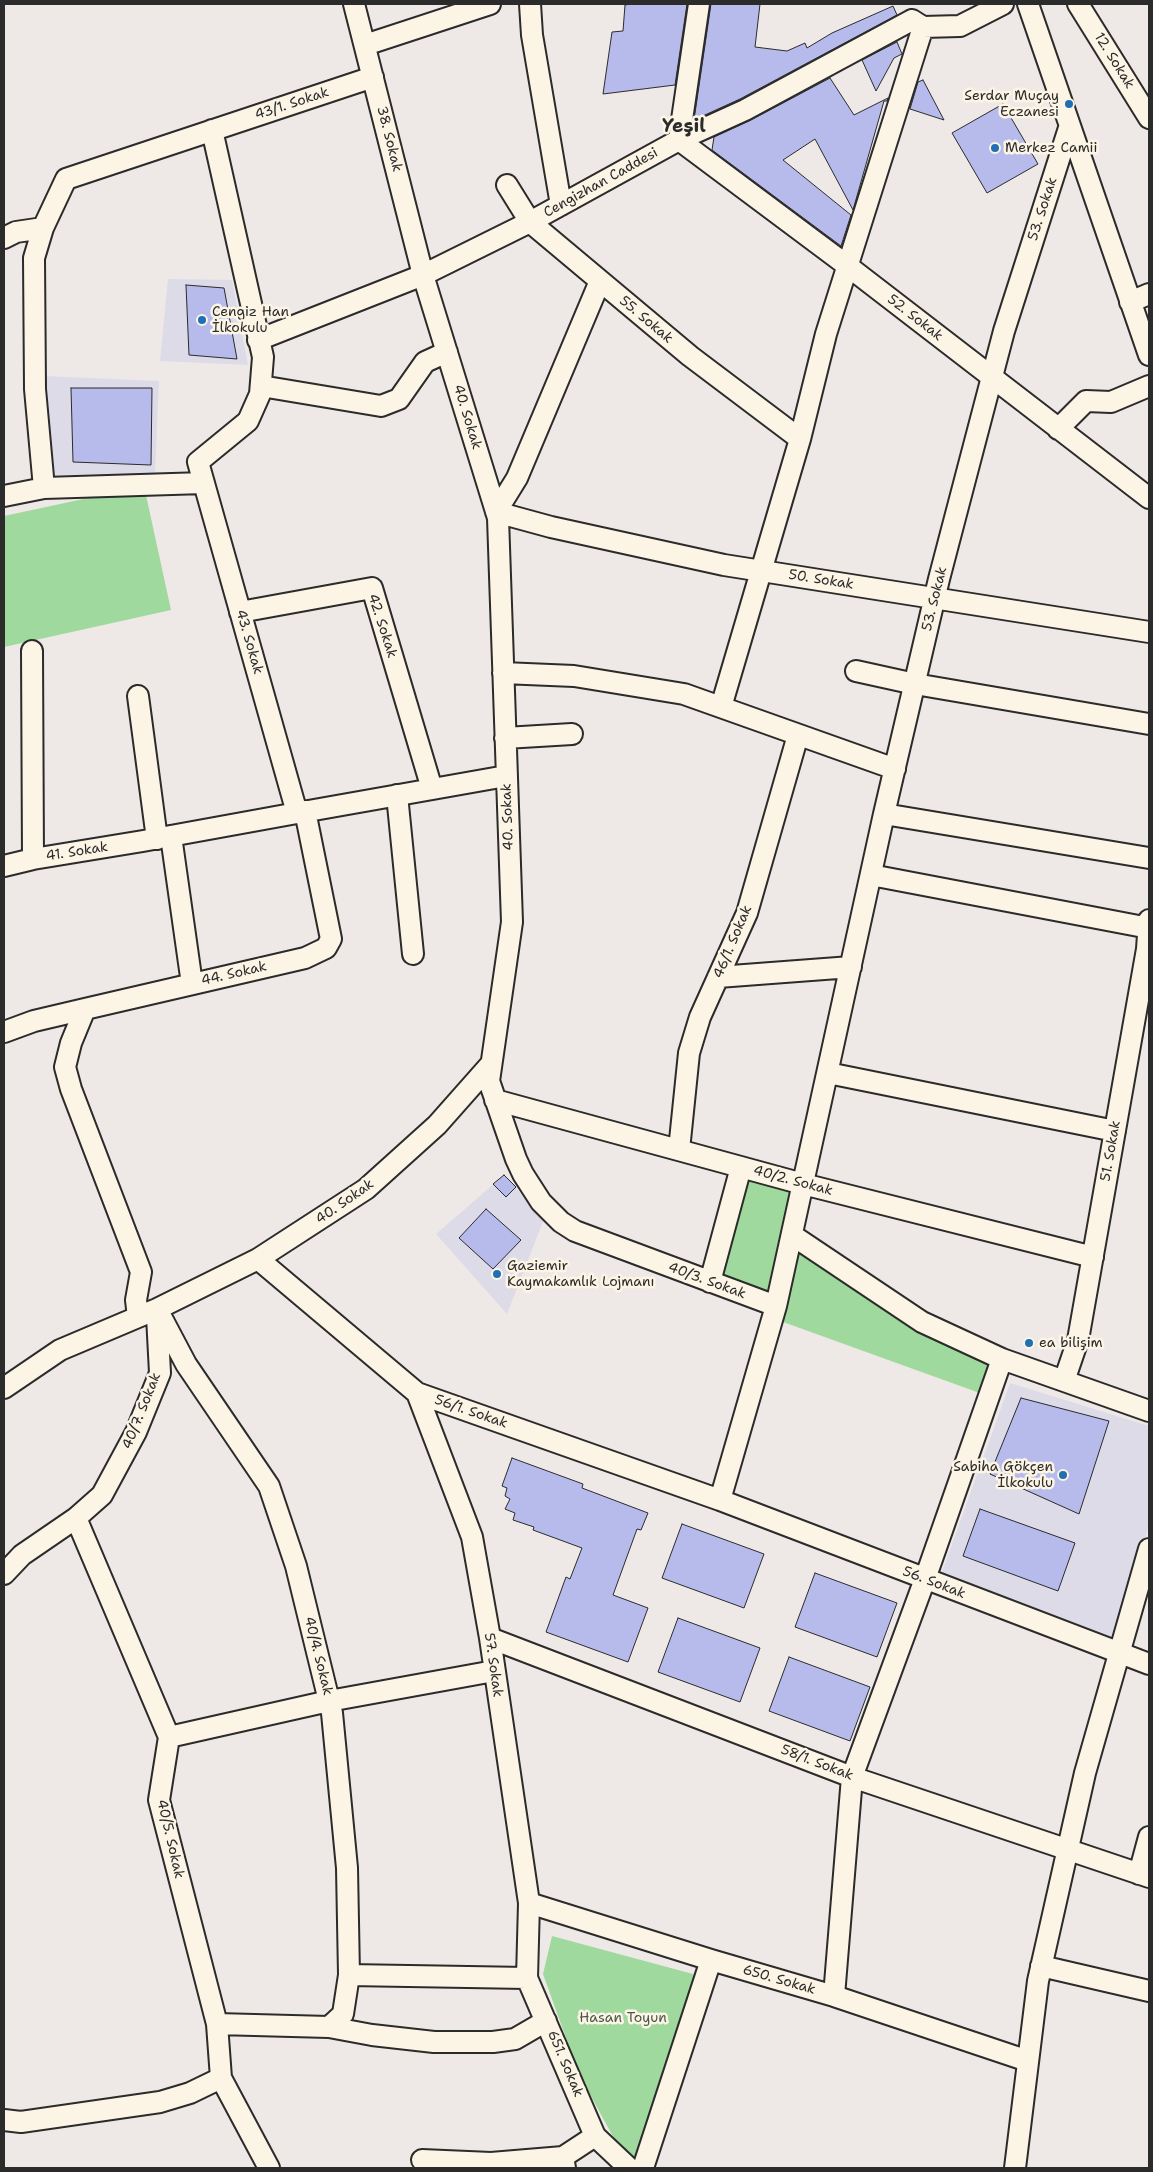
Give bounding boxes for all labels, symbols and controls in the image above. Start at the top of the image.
street label: 12. Sokak [1090,30,1138,92]
street label: 43/1. Sokak [253,84,331,124]
place label: Serdar Muçay Eczanesi [964,88,1059,120]
marker: Serdar Muçay Eczanesi [1063,98,1075,110]
street label: 38. Sokak [373,104,405,174]
district label: Yeşil [662,116,706,138]
place label: Merkez Camii [1005,140,1098,156]
marker: Merkez Camii [989,142,1001,154]
street label: Cengizhan Caddesi [541,145,661,221]
street label: 53. Sokak [1025,175,1061,243]
street label: 52. Sokak [884,291,946,345]
street label: 55. Sokak [616,293,676,347]
place label: Cengiz Han İlkokulu [212,304,289,336]
marker: Cengiz Han İlkokulu [196,314,208,326]
street label: 40. Sokak [449,382,485,452]
street label: 53. Sokak [919,565,951,633]
street label: 50. Sokak [787,567,855,593]
street label: 42. Sokak [364,592,400,660]
street label: 43. Sokak [232,608,266,676]
street label: 40. Sokak [498,783,518,851]
street label: 41. Sokak [45,839,109,865]
street label: 46/1. Sokak [710,903,756,981]
street label: 44. Sokak [200,958,268,990]
street label: 51. Sokak [1097,1119,1125,1183]
street label: 40/2. Sokak [751,1162,835,1200]
street label: 40. Sokak [313,1176,377,1228]
place label: Gaziemir Kaymakamlık Lojmanı [507,1258,654,1290]
street label: 40/3. Sokak [666,1259,748,1303]
marker: Gaziemir Kaymakamlık Lojmanı [491,1268,503,1280]
place label: ea bilişim [1039,1335,1102,1351]
marker: ea bilişim [1023,1337,1035,1349]
street label: 40/7. Sokak [119,1370,165,1452]
street label: 56/1. Sokak [432,1392,510,1432]
place label: Sabiha Gökçen İlkokulu [953,1459,1053,1491]
marker: Sabiha Gökçen İlkokulu [1057,1469,1069,1481]
street label: 56. Sokak [900,1563,968,1603]
street label: 40/4. Sokak [300,1615,336,1697]
street label: 57. Sokak [480,1632,506,1698]
street label: 58/1. Sokak [778,1741,856,1785]
street label: 40/5. Sokak [153,1798,187,1880]
street label: 650. Sokak [741,1962,817,1998]
park label: Hasan Toyun [579,2010,667,2026]
street label: 651. Sokak [543,2028,587,2100]

